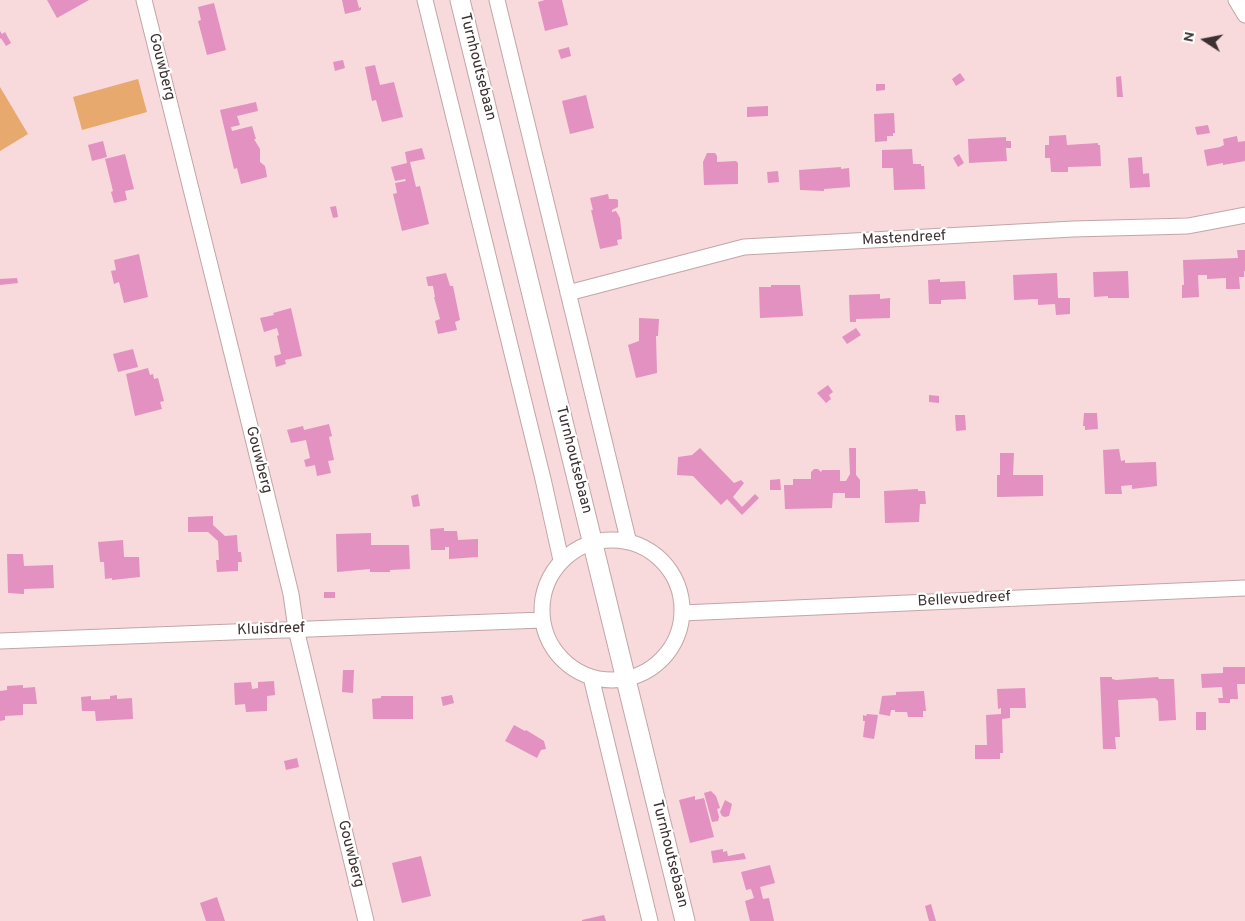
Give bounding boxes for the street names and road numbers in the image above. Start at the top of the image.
street label: Turnhoutsebaan [455,11,499,123]
street label: Gouwberg [144,32,178,102]
street label: Mastendreef [862,228,946,250]
street label: Turnhoutsebaan [551,404,595,516]
street label: Gouwberg [241,425,275,495]
street label: Bellevuedreef [917,589,1011,611]
street label: Kluisdreef [237,620,305,640]
street label: Turnhoutsebaan [647,798,691,910]
street label: Gouwberg [333,819,367,889]

